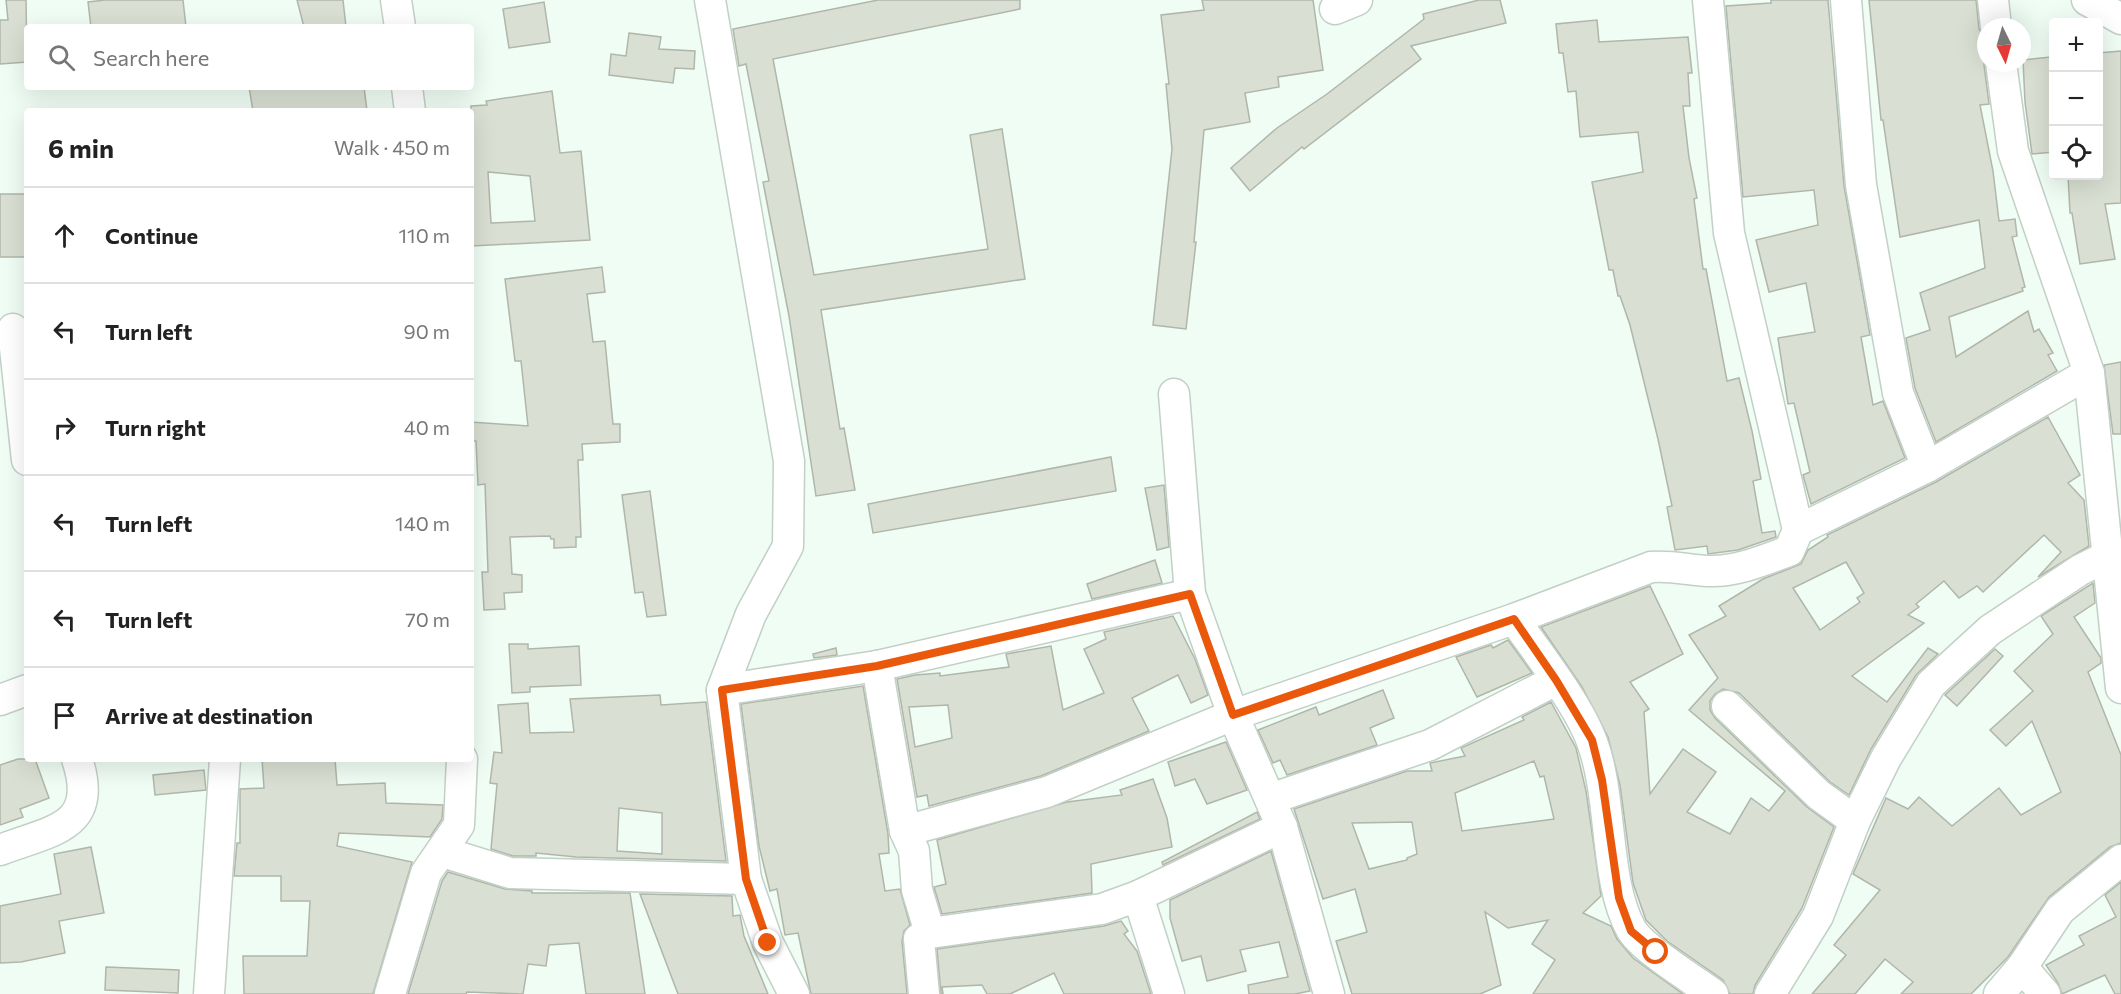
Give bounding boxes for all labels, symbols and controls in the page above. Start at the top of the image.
north arrow [1977,18,2031,72]
map controls [2049,18,2103,180]
button: + [2049,18,2103,72]
search box [24,24,474,90]
icon: search [45,41,78,74]
text: Search here [93,44,209,71]
button: − [2049,72,2103,126]
button: locate [2049,126,2103,180]
text: 6 min [48,132,114,163]
text: Walk · 450 m [334,135,450,159]
icon: ahead [48,219,81,252]
text: Continue [105,222,198,249]
text: 110 m [399,223,450,247]
icon: left [48,315,81,348]
text: Turn left [105,318,192,345]
text: 90 m [404,319,450,343]
icon: right [48,411,81,444]
text: Turn right [105,414,206,441]
text: 40 m [404,415,450,439]
icon: left [48,507,81,540]
text: Turn left [105,510,192,537]
text: 140 m [395,511,450,535]
icon: left [48,603,81,636]
text: Turn left [105,606,192,633]
text: 70 m [405,607,450,631]
icon: arrive [48,699,81,732]
text: Arrive at destination [105,702,313,729]
route end [754,929,780,955]
route start [1642,938,1668,964]

